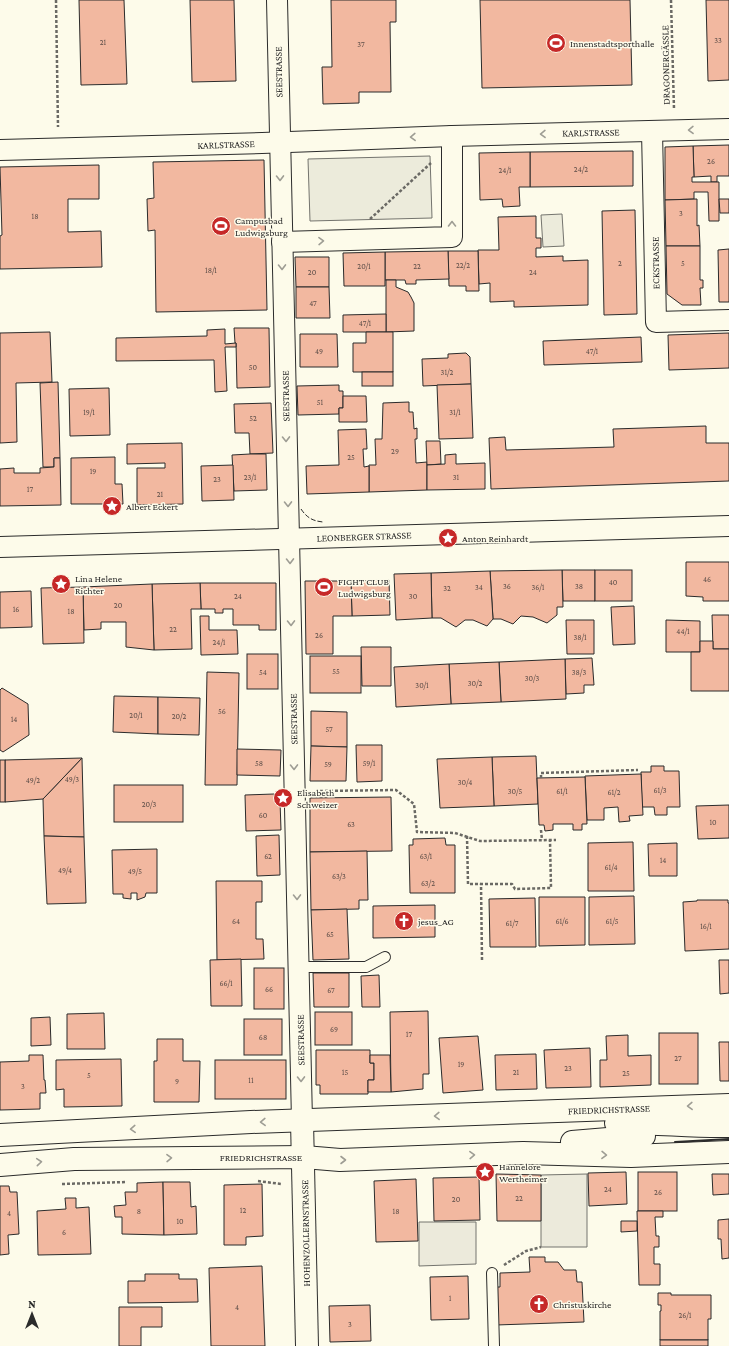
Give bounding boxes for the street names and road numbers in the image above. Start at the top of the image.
street label: DRAGONERGÄSSLE [659,24,672,105]
street label: SEESTRASSE [273,46,284,98]
street label: KARLSTRASSE [562,126,620,139]
street label: KARLSTRASSE [197,138,255,151]
street label: ECKSTRASSE [650,236,661,289]
street label: SEESTRASSE [280,370,291,422]
street label: LEONBERGER STRASSE [316,529,412,544]
street label: SEESTRASSE [288,693,299,745]
street label: SEESTRASSE [295,1014,306,1066]
street label: FRIEDRICHSTRASSE [568,1103,651,1116]
street label: FRIEDRICHSTRASSE [220,1152,303,1163]
street label: HOHENZOLLERNSTRASSE [299,1179,312,1287]

